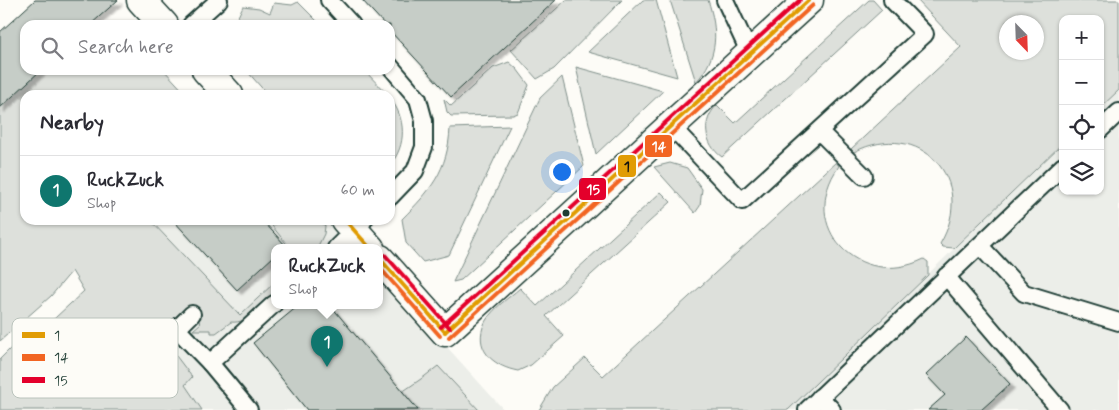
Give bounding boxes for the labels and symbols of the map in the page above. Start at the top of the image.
north arrow [999,15,1044,60]
line badge: 14 [644,134,673,158]
text: 14 [652,138,667,156]
line badge: 1 [617,154,637,178]
text: 1 [624,158,630,176]
your location [549,159,575,185]
line badge: 15 [578,177,607,201]
text: 15 [586,181,600,199]
unlabelled marker [561,208,571,218]
legend [12,318,178,398]
pin: 1 [311,326,343,367]
text: 1 [54,327,60,345]
text: 14 [54,349,69,367]
text: 15 [54,372,68,390]

